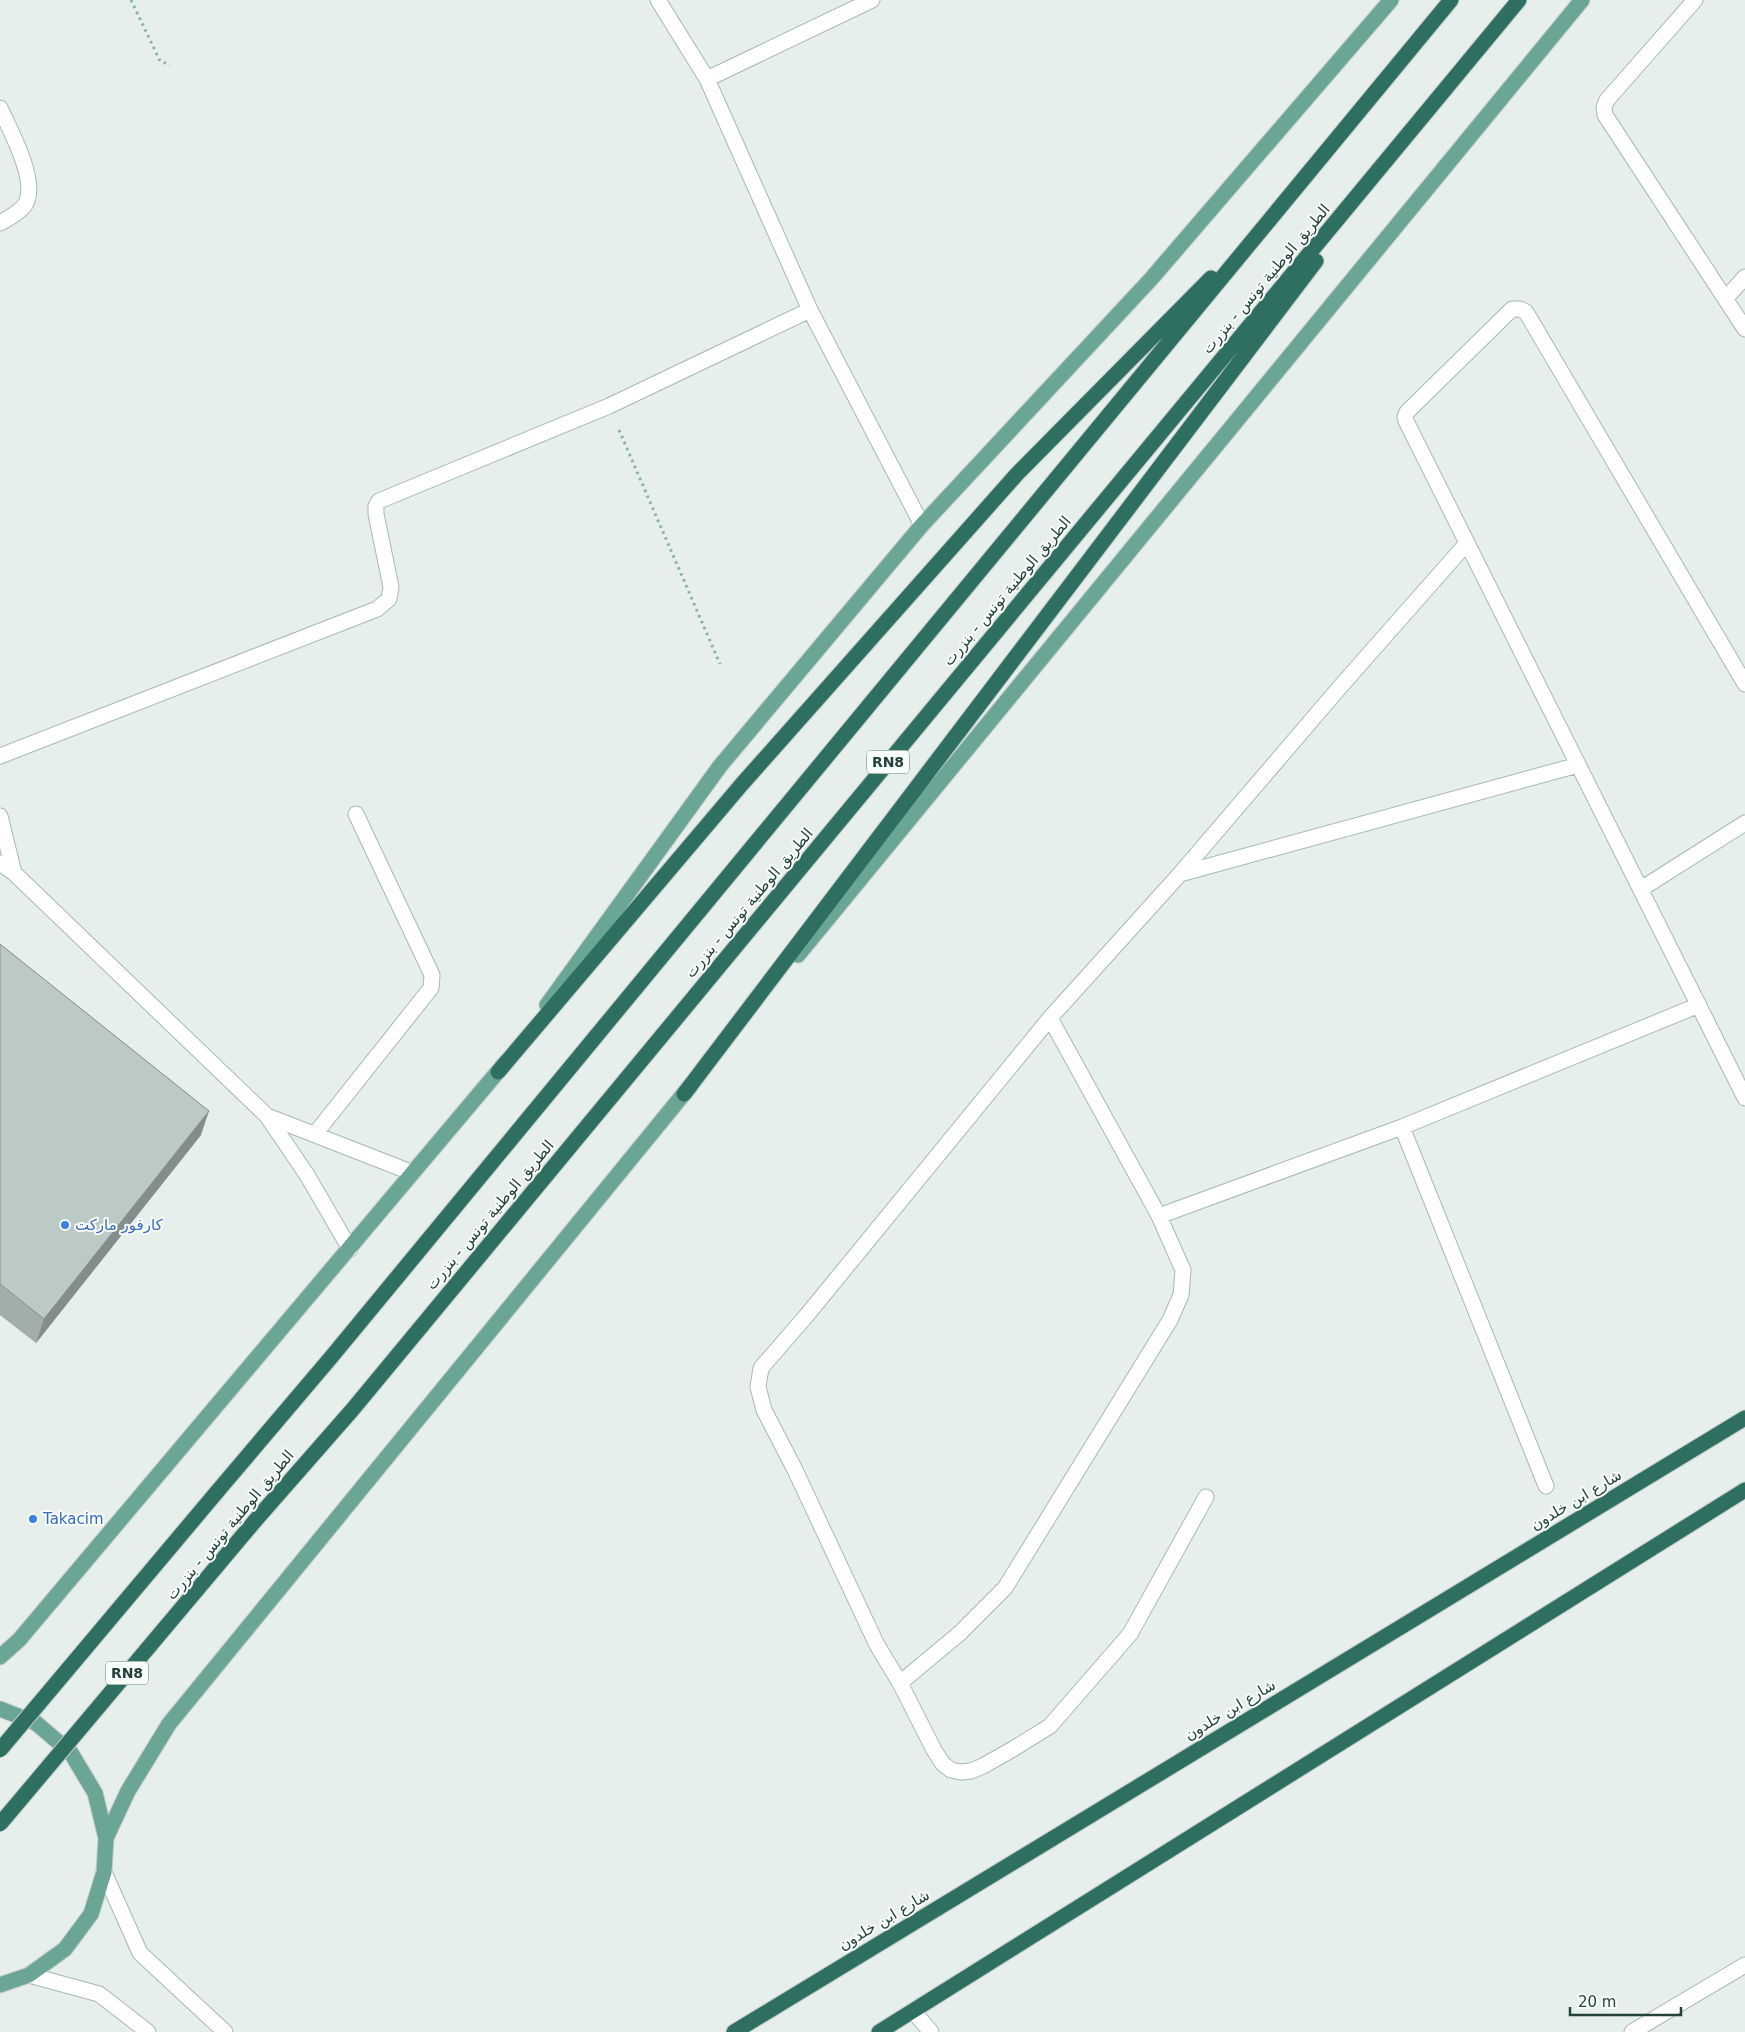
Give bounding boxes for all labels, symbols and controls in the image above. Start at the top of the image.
street label: الطريق الوطنية تونس - بنزرت [1198,201,1334,357]
street label: الطريق الوطنية تونس - بنزرت [939,513,1075,669]
road number: RN8 [867,750,909,774]
street label: الطريق الوطنية تونس - بنزرت [681,825,817,981]
street label: الطريق الوطنية تونس - بنزرت [422,1137,558,1293]
place label: كارفور ماركت [75,1216,163,1234]
marker: كارفور ماركت [59,1219,71,1231]
street label: الطريق الوطنية تونس - بنزرت [162,1447,298,1603]
street label: شارع ابن خلدون [1527,1466,1625,1534]
place label: Takacim [42,1510,104,1528]
marker: Takacim [27,1513,39,1525]
road number: RN8 [106,1662,148,1685]
street label: شارع ابن خلدون [1181,1676,1279,1744]
street label: شارع ابن خلدون [835,1886,933,1954]
scale bar [1570,1984,1681,2016]
text: 20 m [1578,1993,1616,2011]

